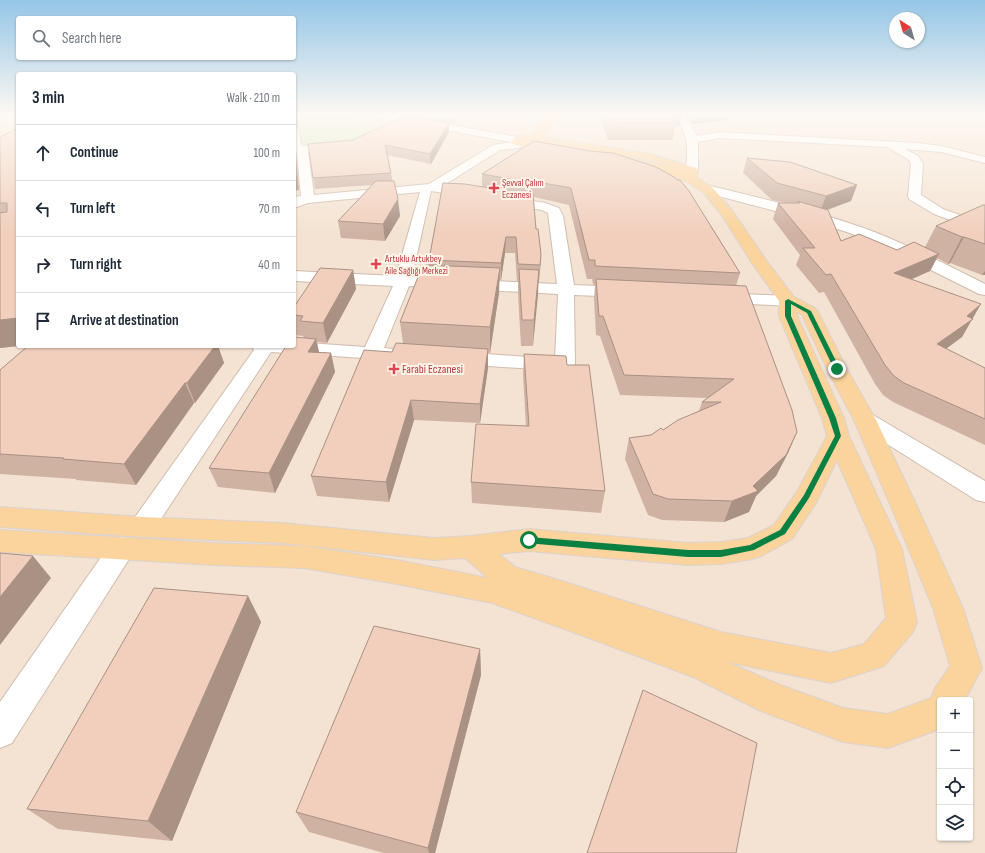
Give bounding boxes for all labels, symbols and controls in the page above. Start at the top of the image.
north arrow [889,12,925,48]
search box [16,16,296,60]
icon: search [30,27,52,49]
text: Search here [62,29,122,48]
text: 3 min [32,88,65,108]
text: Walk · 210 m [227,90,280,106]
icon: ahead [32,142,54,164]
text: Continue [70,143,119,162]
text: 100 m [253,145,280,161]
place label: Şevval Çalım Eczanesi [502,177,544,201]
marker: Şevval Çalım Eczanesi [489,183,499,193]
icon: left [32,198,54,220]
text: Turn left [70,199,115,218]
text: 70 m [259,201,280,217]
place label: Artuklu Artukbey Aile Sağlığı Merkezi [384,253,448,277]
icon: right [32,254,54,276]
text: Turn right [70,255,122,274]
text: 40 m [258,257,280,273]
marker: Artuklu Artukbey Aile Sağlığı Merkezi [370,258,382,270]
icon: arrive [32,310,54,332]
text: Arrive at destination [70,311,179,330]
route end [828,360,846,378]
place label: Farabi Eczanesi [402,362,463,377]
marker: Farabi Eczanesi [389,364,399,374]
route start [520,531,538,549]
map controls [937,697,973,841]
button: + [937,697,973,733]
button: − [937,733,973,769]
button: locate [937,769,973,805]
button: layers [937,805,973,841]

